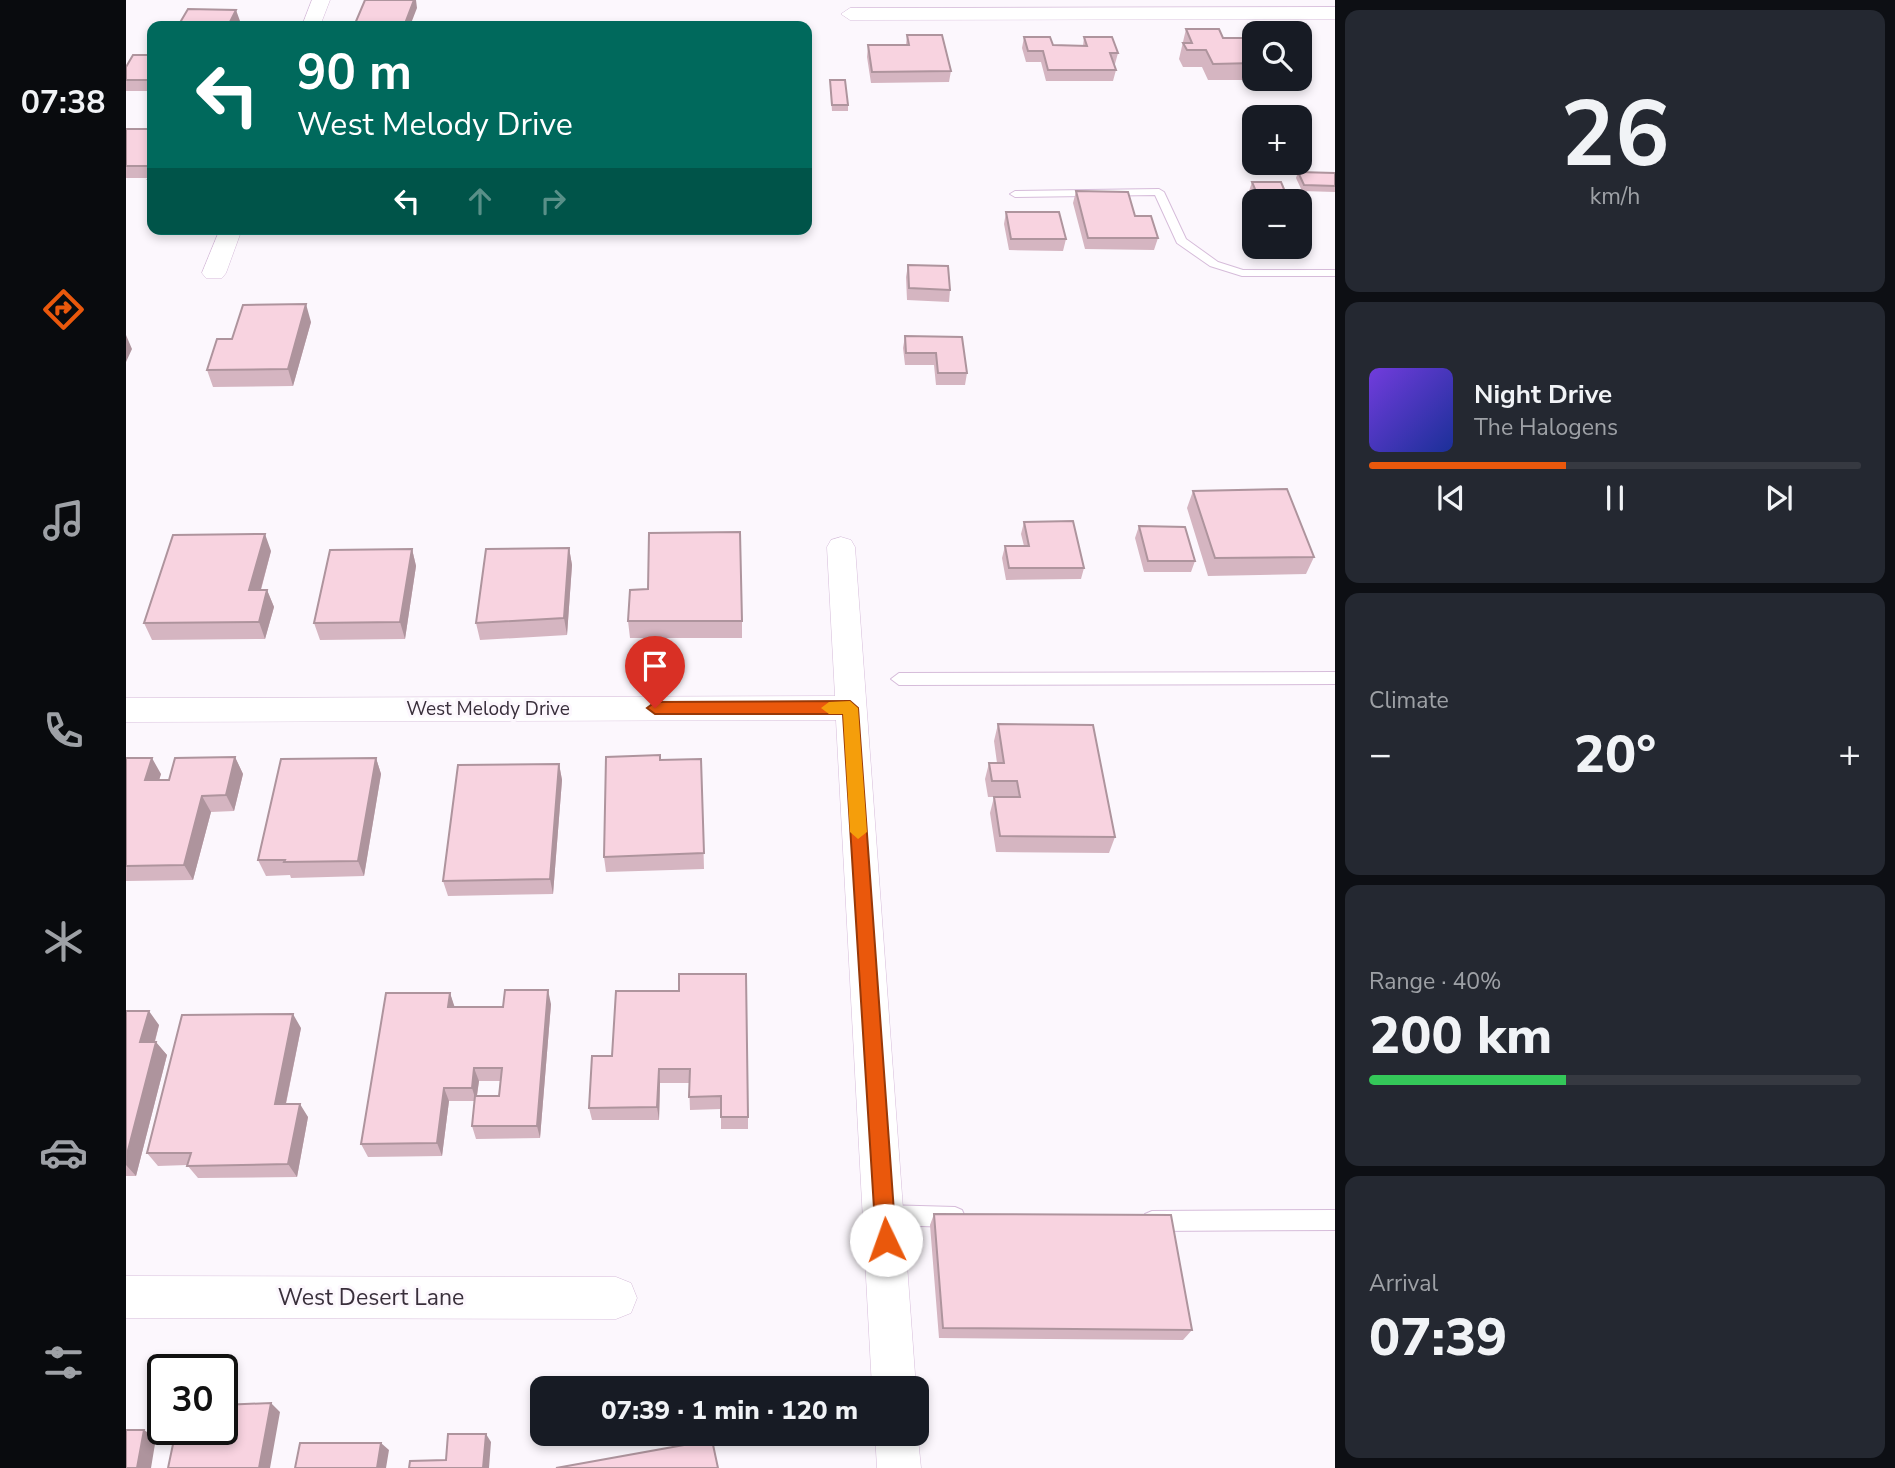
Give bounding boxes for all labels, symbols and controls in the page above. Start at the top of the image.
map controls [1242,21,1312,259]
button: search [1242,21,1312,91]
text: 90 m [297,39,412,106]
icon: left [182,49,273,140]
text: 26 [1560,73,1670,197]
text: 07:38 [21,81,105,124]
text: West Melody Drive [297,103,573,146]
button: + [1242,105,1312,175]
text: km/h [1590,181,1640,212]
icon: left [388,182,426,220]
icon: ahead [461,182,499,220]
icon: right [534,182,572,220]
button: − [1242,189,1312,259]
icon: directions [39,285,88,334]
text: Night Drive [1474,377,1612,412]
text: The Halogens [1474,412,1618,443]
icon: previous [1432,479,1470,517]
icon: pause [1596,479,1634,517]
icon: next [1760,479,1798,517]
icon: music [39,496,88,545]
pin [625,636,685,708]
icon: arrive [636,647,674,685]
text: Climate [1369,685,1449,716]
street label: West Melody Drive [406,696,570,722]
icon: phone [39,706,88,755]
text: 20° [1574,719,1656,790]
text: − [1369,729,1392,780]
text: + [1838,729,1861,780]
icon: climate [39,917,88,966]
text: Range · 40% [1369,966,1501,997]
text: 200 km [1369,1000,1552,1071]
icon: car [39,1128,88,1177]
position arrow [849,1203,923,1277]
text: Arrival [1369,1268,1438,1299]
street label: West Desert Lane [278,1282,464,1313]
text: 07:39 [1369,1302,1507,1373]
icon: filters [39,1338,88,1387]
speed limit sign: 30 [147,1354,238,1445]
text: 07:39 · 1 min · 120 m [601,1393,858,1428]

